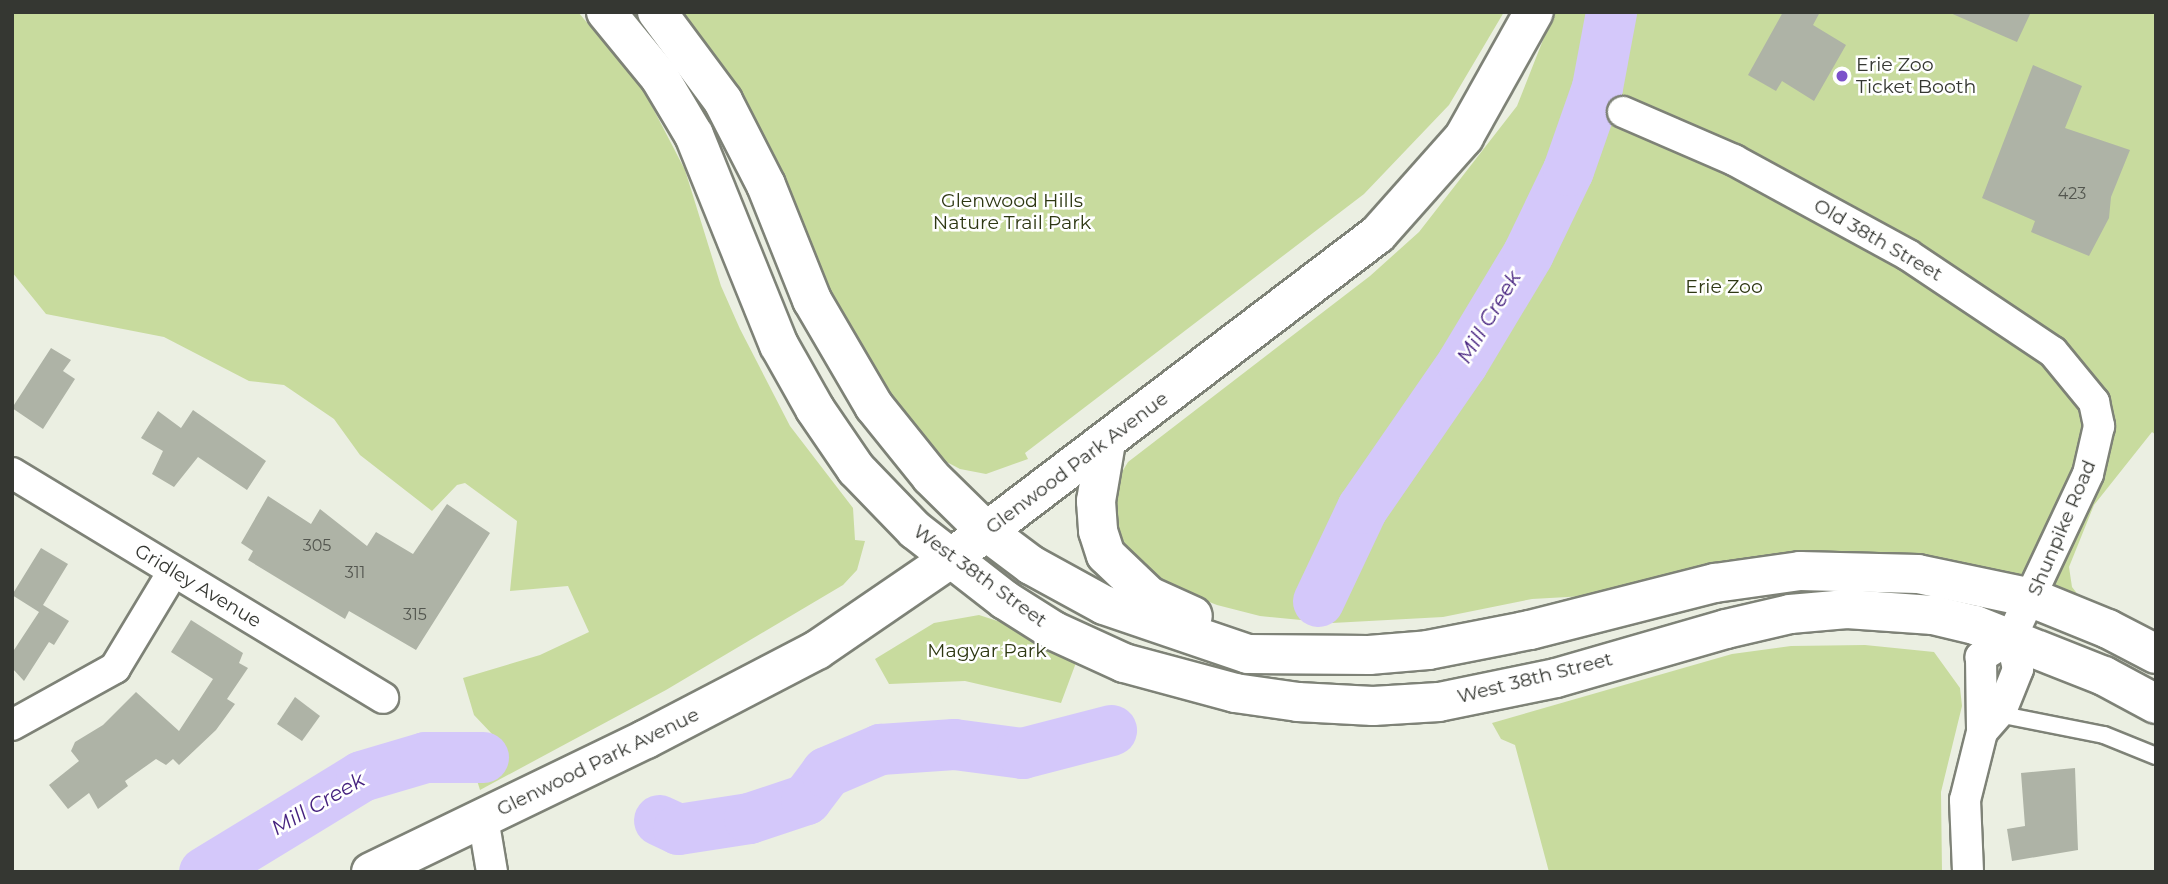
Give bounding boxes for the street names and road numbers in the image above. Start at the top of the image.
street label: Old 38th Street [1810,194,1946,286]
street label: Glenwood Park Avenue [981,387,1173,539]
street label: Shunpike Road [2023,457,2101,599]
street label: West 38th Street [909,520,1051,632]
street label: Gridley Avenue [131,539,265,633]
street label: West 38th Street [1455,648,1615,708]
street label: Glenwood Park Avenue [493,703,703,821]

